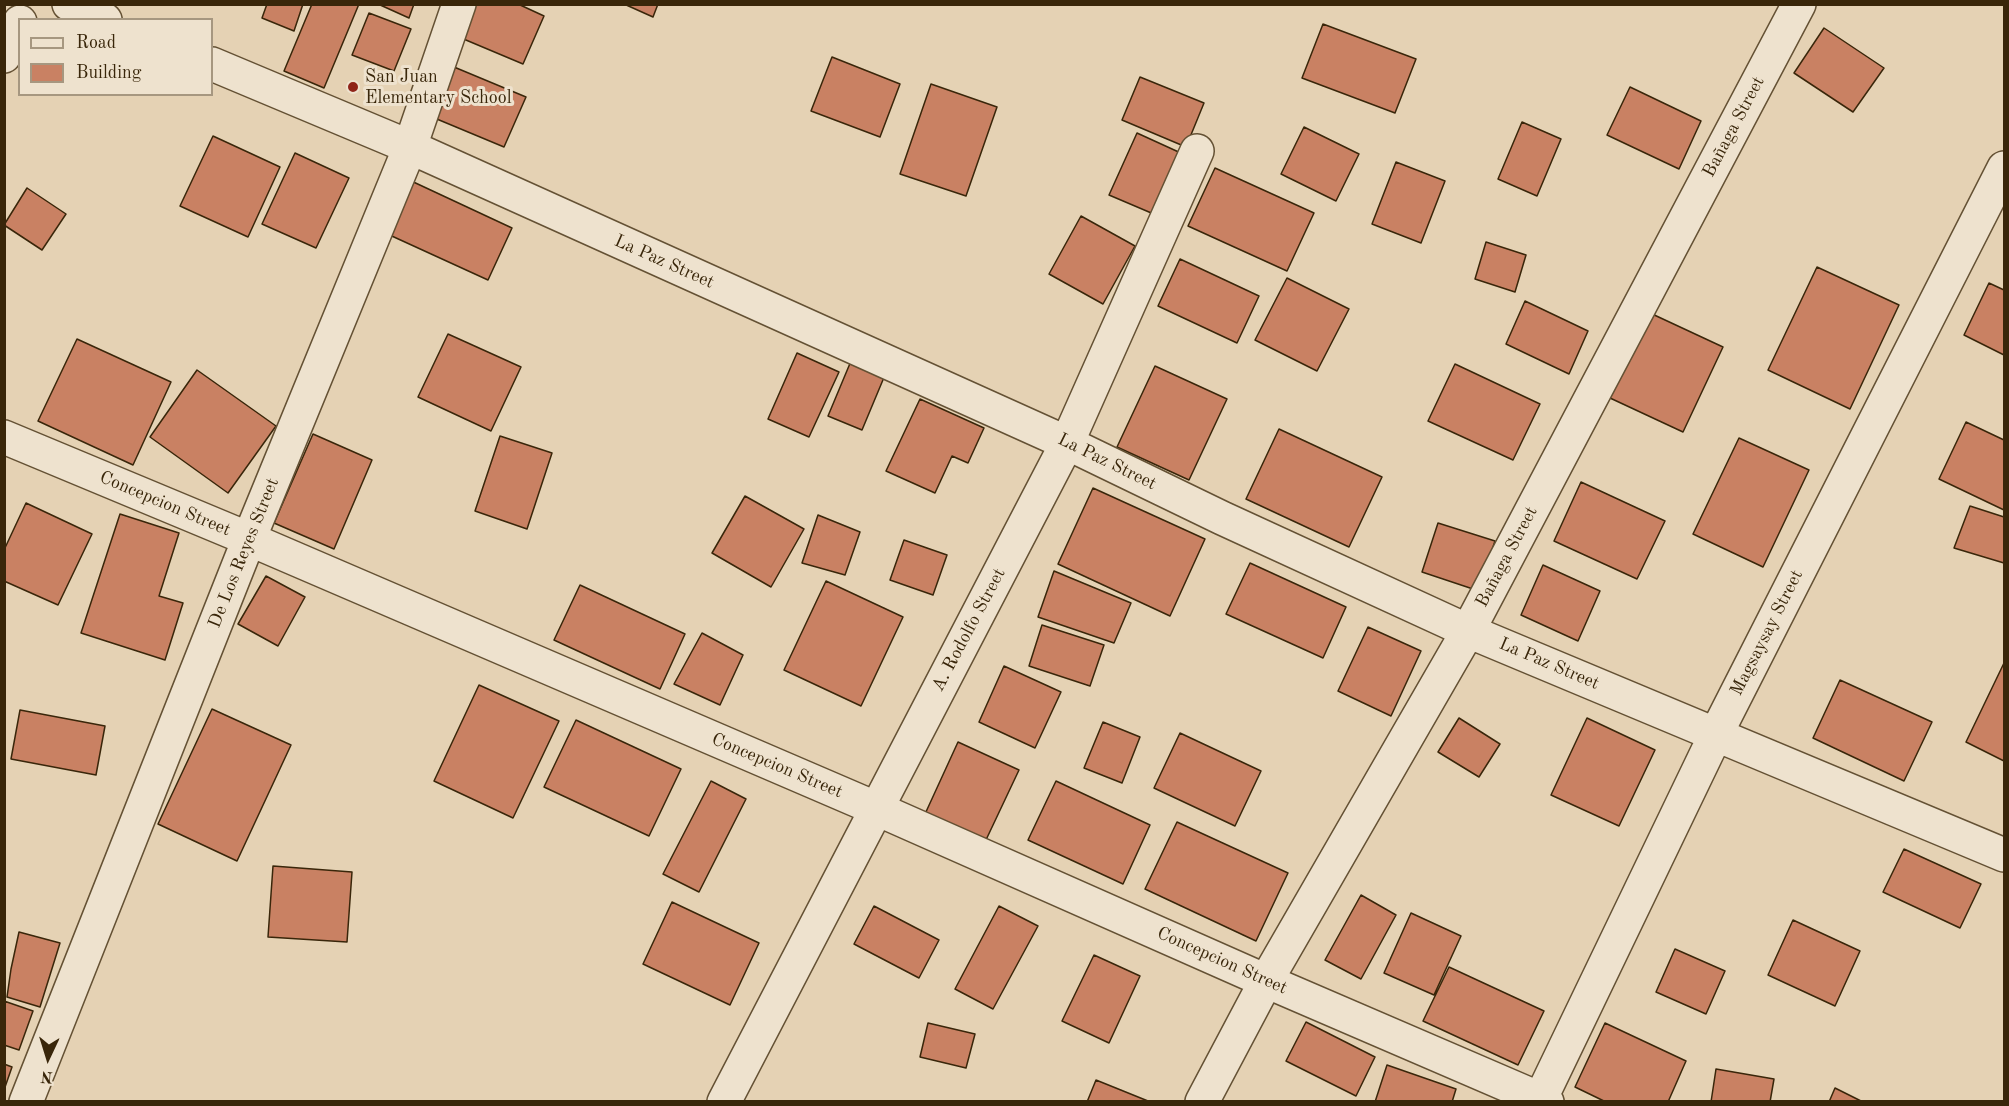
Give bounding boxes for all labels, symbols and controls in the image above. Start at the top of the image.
legend [18,18,213,96]
text: Road [76,34,116,52]
text: Building [76,64,141,82]
place label: San Juan Elementary School [365,66,512,109]
street label: Bañaga Street [1698,73,1770,181]
marker: San Juan Elementary School [346,80,360,94]
street label: La Paz Street [611,230,717,294]
street label: La Paz Street [1054,429,1160,495]
street label: Concepcion Street [96,467,234,541]
street label: De Los Reyes Street [204,475,284,631]
street label: Bañaga Street [1471,503,1543,611]
street label: A. Rodolfo Street [927,565,1011,695]
street label: Magsaysay Street [1726,566,1808,700]
street label: La Paz Street [1496,633,1602,695]
street label: Concepcion Street [708,729,846,803]
street label: Concepcion Street [1154,923,1290,999]
north arrow [18,1028,78,1088]
text: N [40,1068,53,1084]

